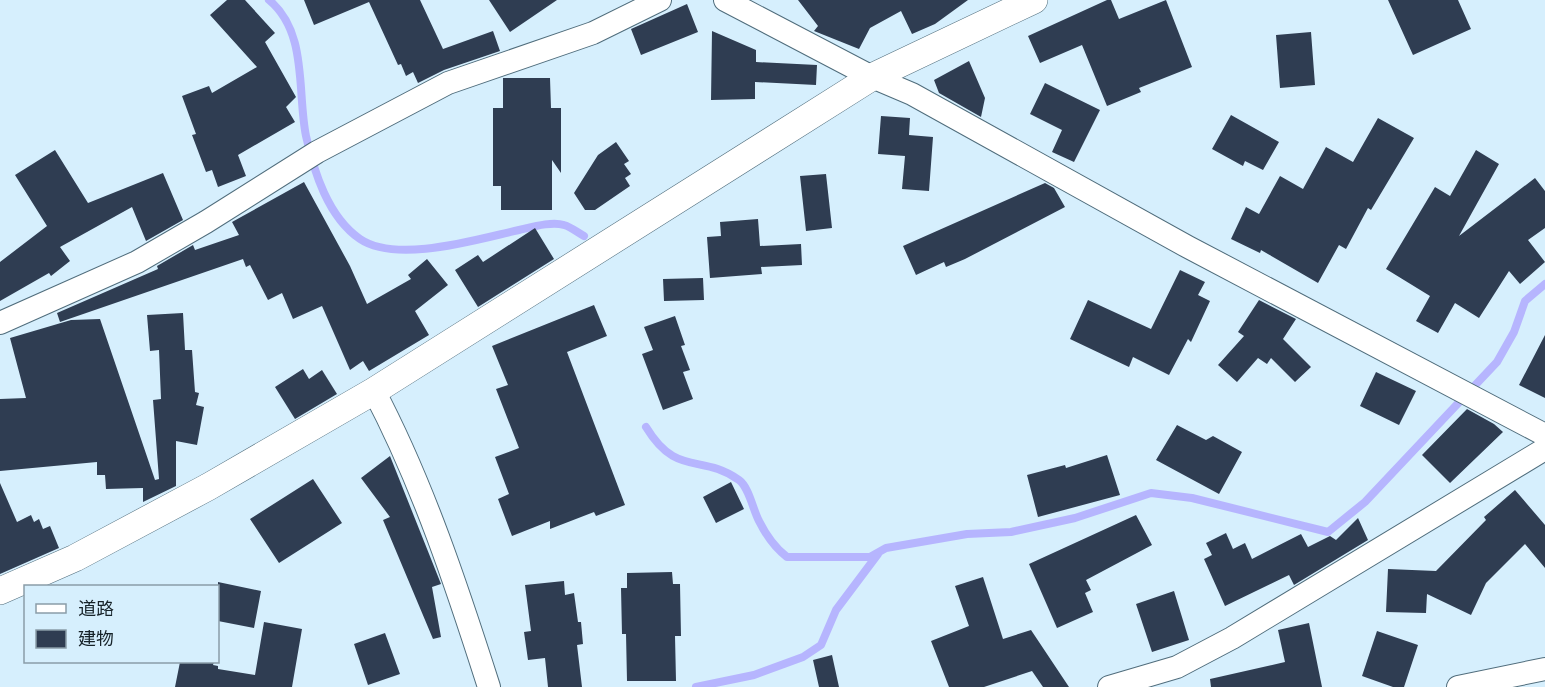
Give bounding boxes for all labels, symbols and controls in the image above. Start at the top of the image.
legend [24,585,219,663]
text: 道路 [78,597,114,620]
text: 建物 [78,627,114,650]

